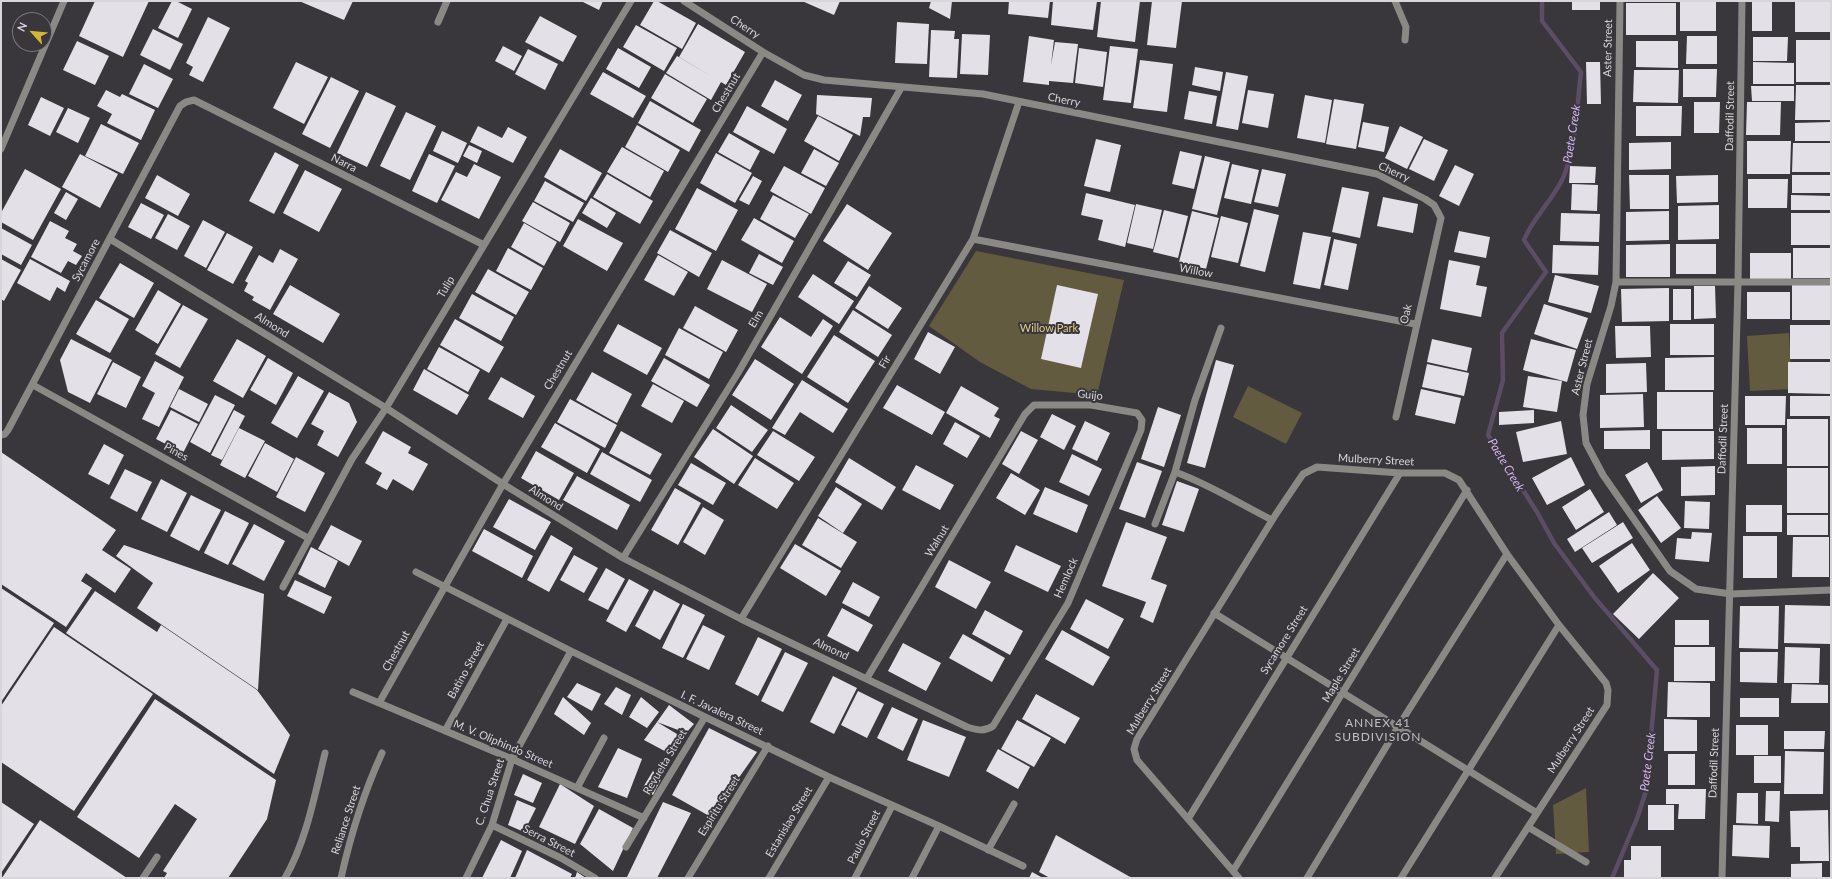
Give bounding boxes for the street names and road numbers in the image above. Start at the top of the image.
street label: Cherry [728,12,762,42]
street label: Aster Street [1601,19,1615,77]
street label: Chestnut [709,71,743,115]
street label: Daffodil Street [1723,81,1737,151]
street label: Cherry [1047,90,1081,110]
street label: Narra [329,151,359,175]
street label: Cherry [1376,159,1412,185]
street label: Sycamore [69,236,103,284]
street label: Willow [1178,261,1214,281]
street label: Tulip [434,274,458,300]
street label: Oak [1397,303,1415,325]
street label: Elm [746,308,766,330]
street label: Almond [253,309,291,341]
street label: Aster Street [1569,337,1595,397]
street label: Chestnut [541,348,575,392]
street label: Fir [876,353,894,371]
street label: Guijo [1077,387,1103,403]
street label: Daffodil Street [1715,404,1731,474]
street label: Pines [161,440,191,464]
street label: Mulberry Street [1338,451,1414,469]
street label: Almond [527,482,565,514]
street label: Walnut [922,523,952,559]
street label: Hemlock [1051,556,1081,600]
street label: Sycamore Street [1258,603,1310,677]
street label: Chestnut [380,628,412,674]
street label: Almond [811,635,851,663]
street label: Batino Street [445,639,487,701]
street label: Maple Street [1319,645,1363,705]
street label: Mulberry Street [1124,665,1174,737]
street label: I. F. Javalera Street [679,688,765,738]
street label: Mulberry Street [1545,704,1597,776]
street label: M. V. Oliphindo Street [451,717,555,771]
street label: Revuelta Street [640,727,690,797]
street label: Daffodil Street [1706,728,1722,798]
street label: C. Chua Street [473,757,507,827]
street label: Espiritu Street [695,774,743,838]
street label: Reliance Street [329,784,363,856]
street label: Estanislao Street [763,784,815,860]
street label: Paulo Street [845,808,883,866]
street label: Serra Street [521,822,577,860]

